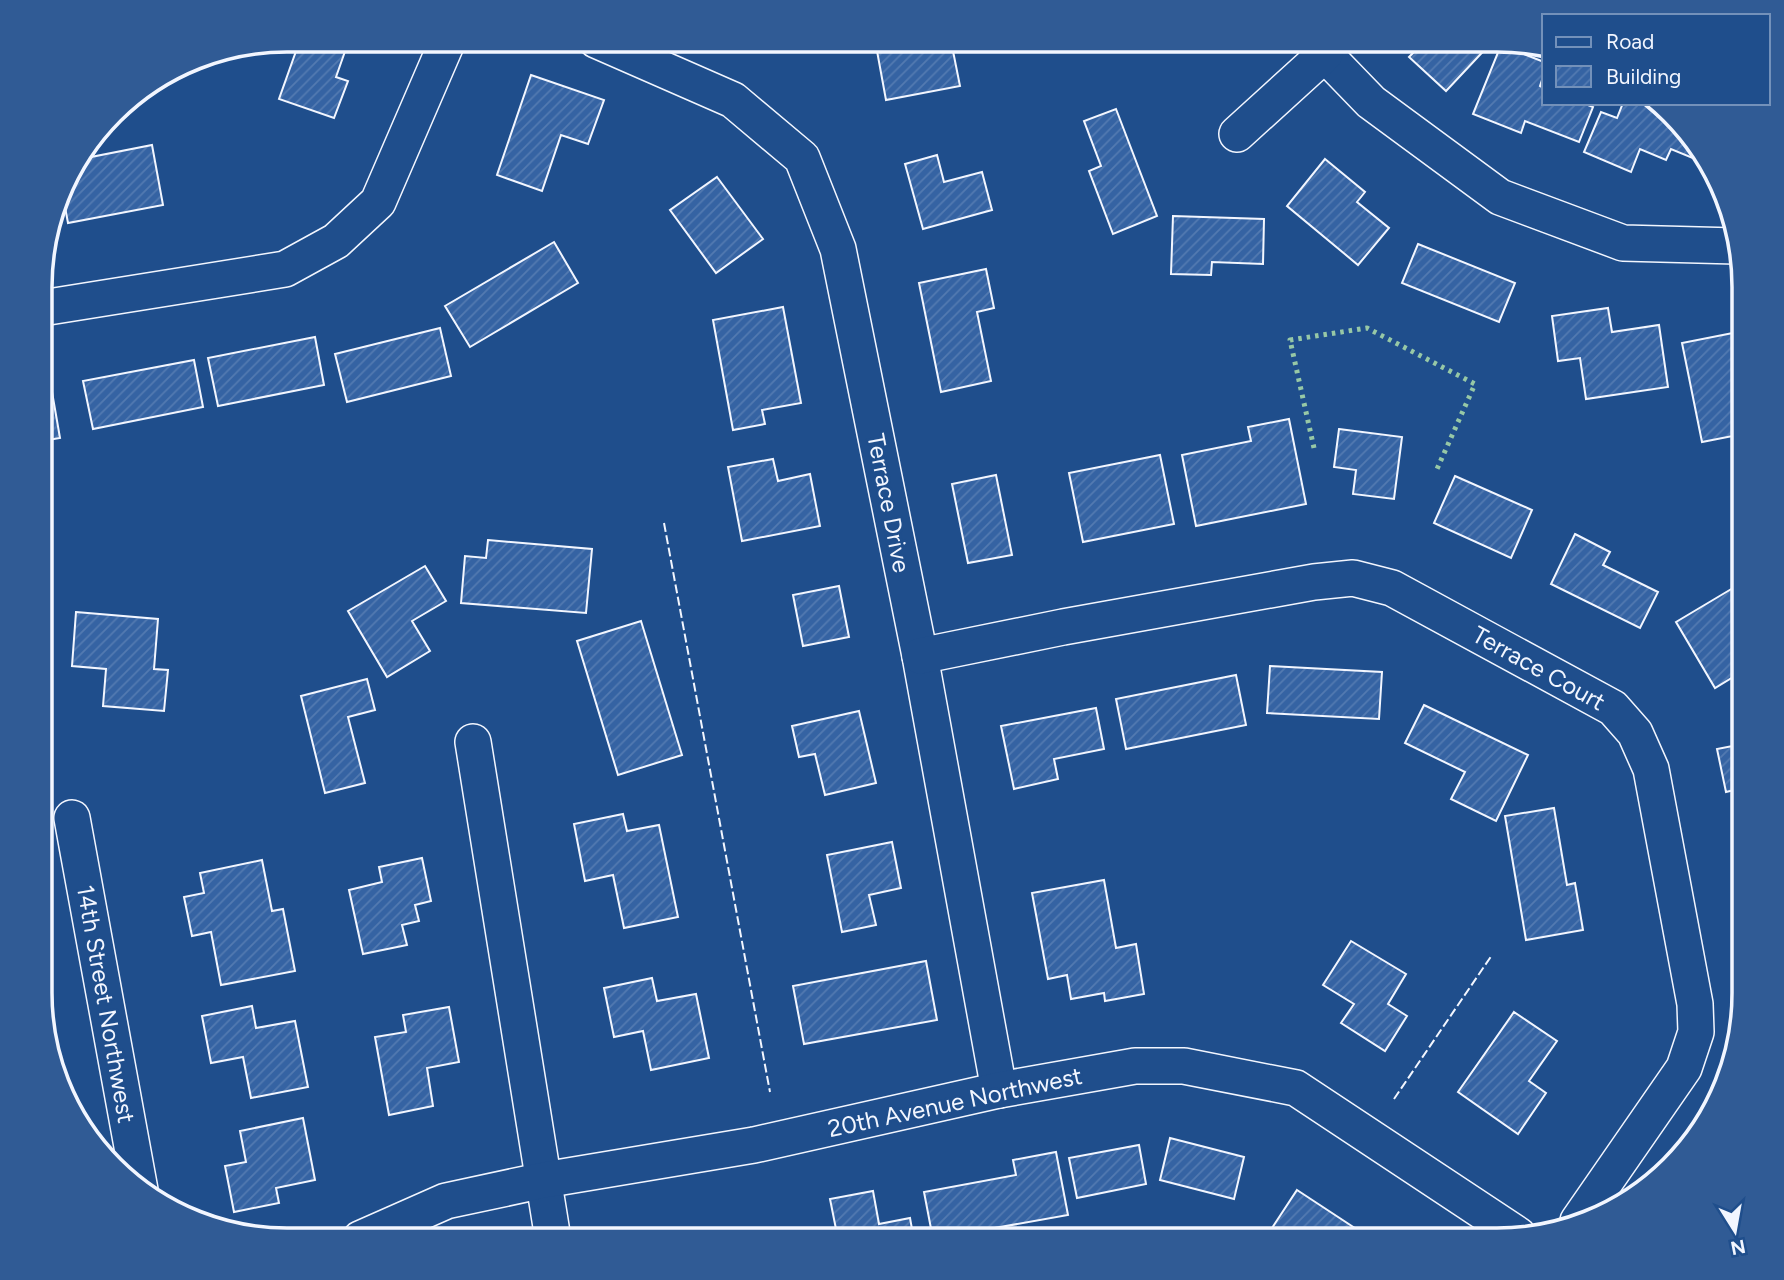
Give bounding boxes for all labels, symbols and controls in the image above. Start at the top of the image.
legend [1542,14,1770,105]
text: Road [1606,29,1654,54]
text: Building [1606,64,1681,89]
street label: Terrace Drive [861,431,917,575]
street label: Terrace Court [1468,620,1610,716]
street label: 14th Street Northwest [71,883,141,1125]
street label: 20th Avenue Northwest [825,1061,1085,1143]
north arrow [1700,1196,1770,1266]
text: N [1729,1235,1748,1260]

